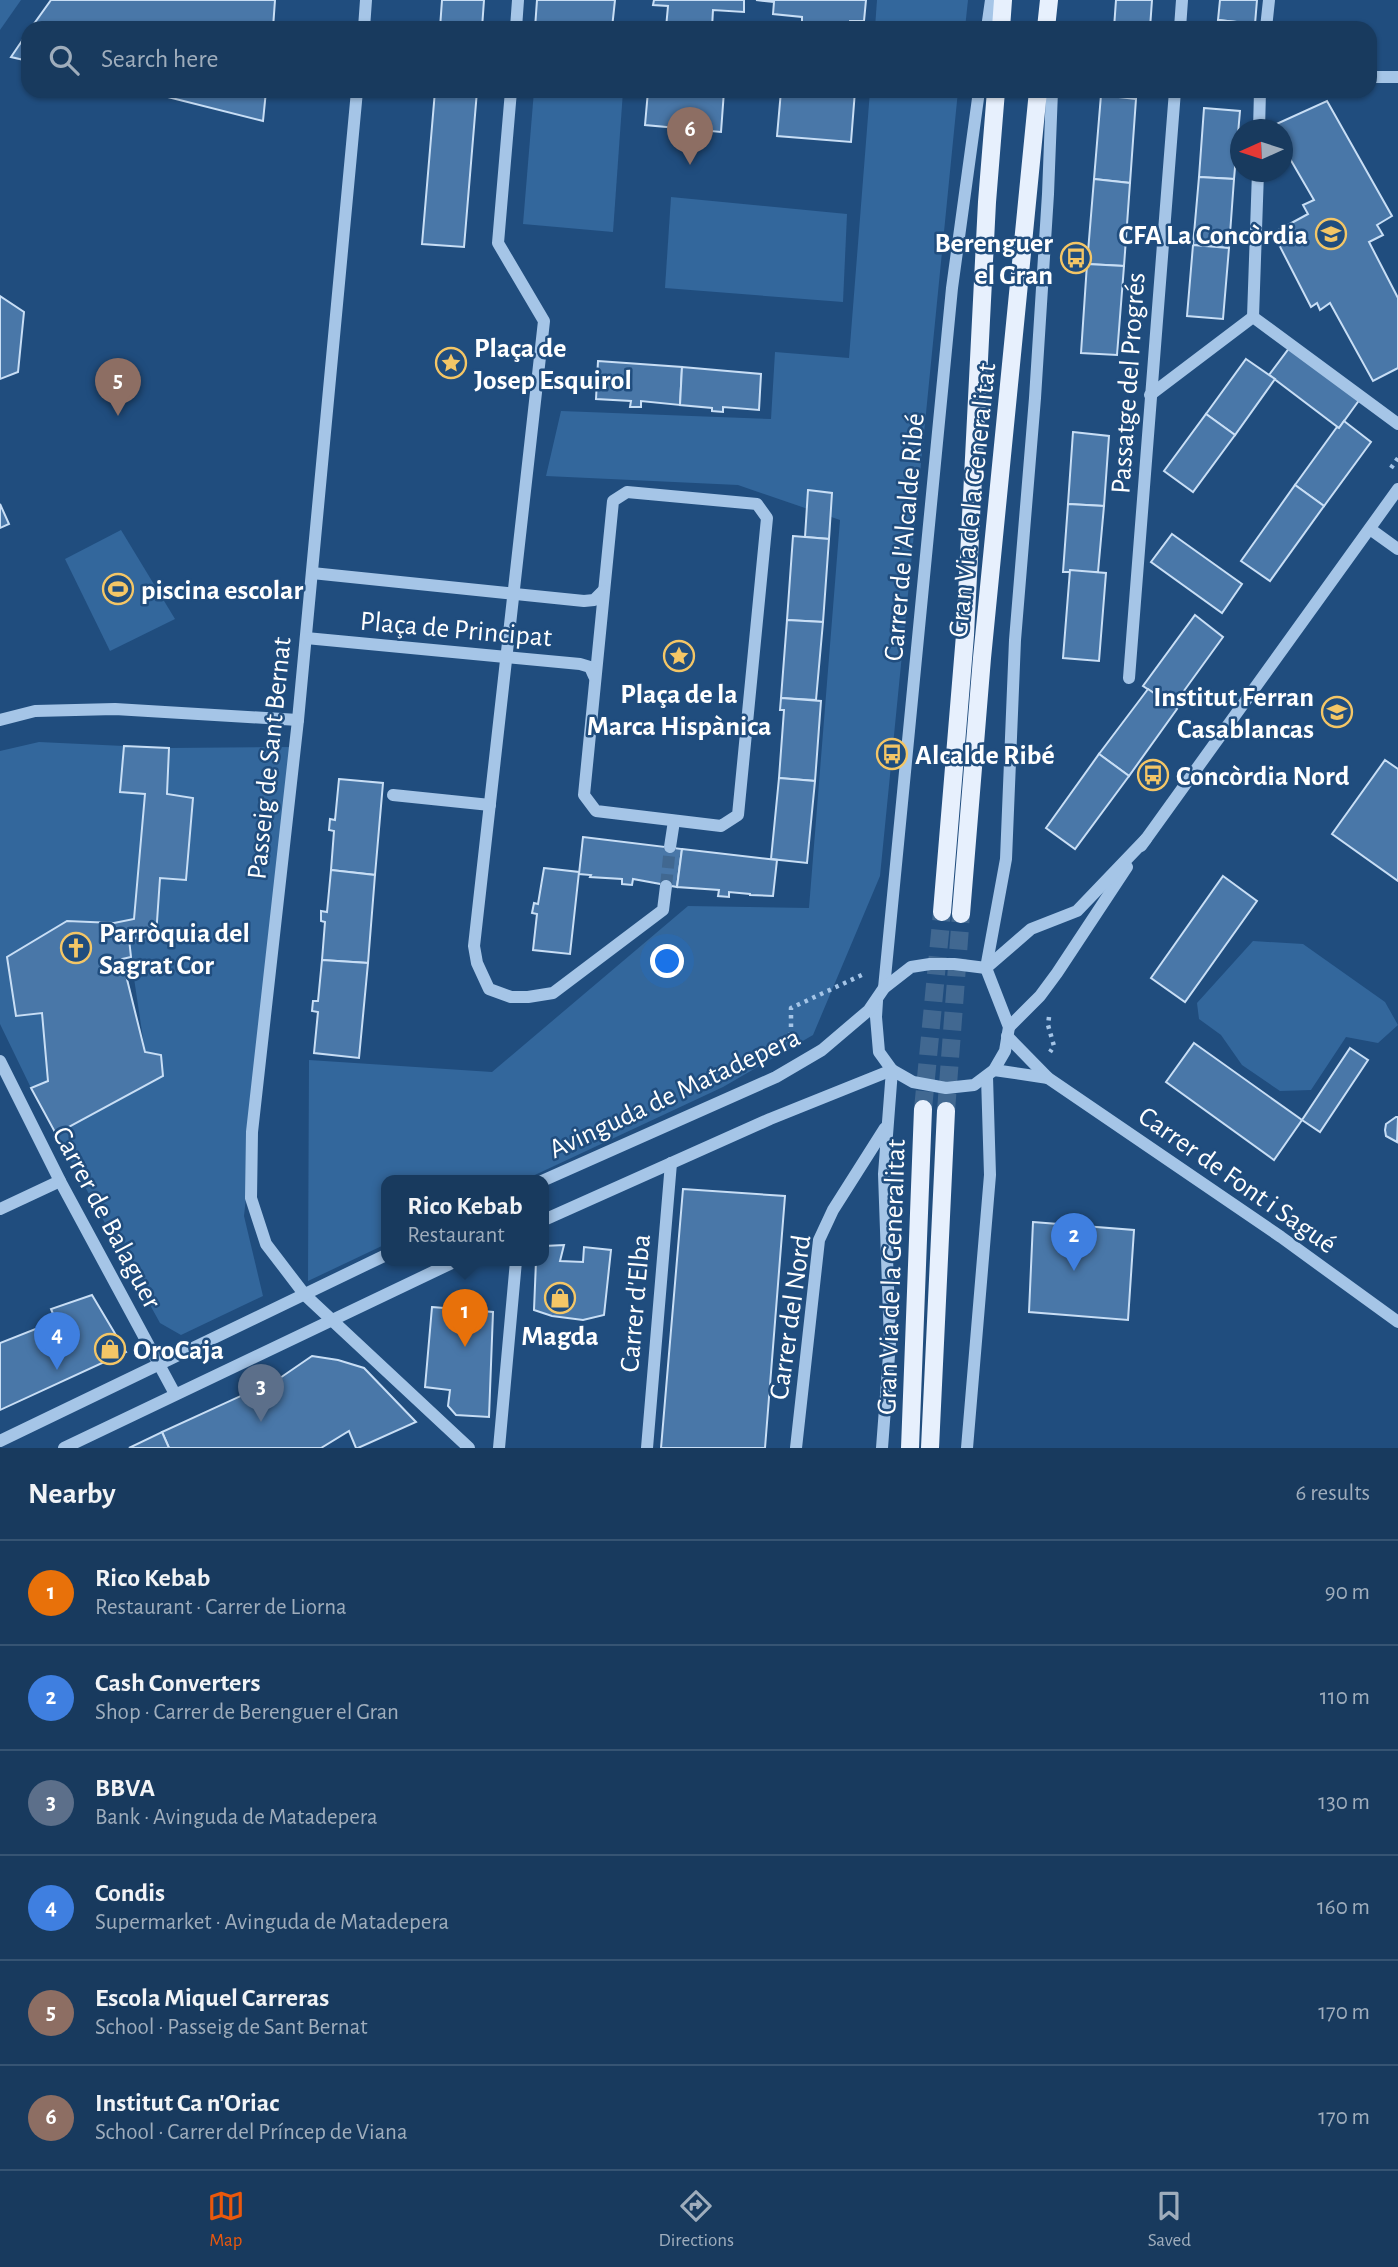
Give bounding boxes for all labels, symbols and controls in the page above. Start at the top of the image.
search box [21,21,1377,98]
icon: search [45,41,83,79]
text: Search here [101,46,219,72]
pin: 6 [667,107,713,165]
north arrow [1230,119,1293,182]
school or university icon: CFA La Concòrdia [1314,217,1348,251]
place label: CFA La Concòrdia [1118,222,1308,250]
place label: Berenguer el Gran [934,230,1053,290]
bus stop icon: Berenguer el Gran [1059,241,1093,275]
street label: Passatge del Progrés [1107,272,1151,495]
place label: Plaça de Josep Esquirol [474,335,632,395]
place icon: Plaça de Josep Esquirol [434,346,468,380]
pin: 5 [95,358,141,416]
street label: Gran Via de la Generalitat [945,361,1001,639]
street label: Carrer de l'Alcalde Ribé [880,412,930,662]
sports icon: piscina escolar [101,572,135,606]
place label: piscina escolar [141,577,303,605]
street label: Plaça de Principat [359,608,553,652]
street label: Passeig de Sant Bernat [243,635,297,881]
place icon: Plaça de la Marca Hispànica [662,639,696,673]
place label: Plaça de la Marca Hispànica [587,681,771,741]
place label: Institut Ferran Casablancas [1153,684,1314,744]
school or university icon: Institut Ferran Casablancas [1320,695,1354,729]
bus stop icon: Alcalde Ribé [875,737,909,771]
place label: Alcalde Ribé [915,742,1055,770]
bus stop icon: Concòrdia Nord [1136,758,1170,792]
place label: Concòrdia Nord [1176,763,1350,791]
place label: Parròquia del Sagrat Cor [99,920,250,980]
church icon: Parròquia del Sagrat Cor [59,931,93,965]
your location [650,944,684,978]
street label: Avinguda de Matadepera [545,1023,805,1164]
street label: Carrer de Font i Sagué [1133,1102,1341,1259]
street label: Carrer de Balaguer [47,1122,166,1313]
street label: Gran Via de la Generalitat [873,1139,911,1416]
popup [381,1175,549,1266]
text: Rico Kebab [407,1193,523,1219]
pin: 2 [1051,1213,1097,1271]
text: Restaurant [407,1224,505,1247]
street label: Carrer d'Elba [616,1233,656,1373]
street label: Carrer del Nord [766,1233,816,1402]
shop icon: Magda [543,1281,577,1315]
pin: 1 [442,1289,488,1347]
pin: 4 [34,1312,80,1370]
place label: Magda [521,1323,599,1351]
shop icon: OroCaja [93,1332,127,1366]
place label: OroCaja [133,1337,224,1365]
pin: 3 [238,1364,284,1422]
text: Nearby [28,1479,116,1509]
text: 6 results [1296,1482,1370,1505]
text: Rico Kebab [95,1565,210,1591]
text: 1 [47,1581,55,1604]
text: 90 m [1325,1581,1370,1604]
text: Restaurant · Carrer de Liorna [95,1596,347,1619]
text: Cash Converters [95,1670,260,1696]
text: 2 [46,1686,56,1709]
text: 110 m [1320,1686,1370,1709]
text: Shop · Carrer de Berenguer el Gran [95,1701,399,1724]
text: BBVA [95,1775,155,1801]
text: 3 [46,1791,56,1814]
text: 130 m [1318,1791,1370,1814]
text: Bank · Avinguda de Matadepera [95,1806,378,1829]
text: Condis [95,1880,165,1906]
text: 4 [45,1896,57,1919]
text: 160 m [1317,1896,1370,1919]
text: Supermarket · Avinguda de Matadepera [95,1911,449,1934]
text: Escola Miquel Carreras [95,1985,329,2011]
text: 5 [46,2001,56,2024]
text: 170 m [1318,2001,1370,2024]
text: School · Passeig de Sant Bernat [95,2016,368,2039]
text: Institut Ca n'Oriac [95,2090,279,2116]
text: 6 [45,2106,57,2129]
text: 170 m [1318,2106,1370,2129]
text: School · Carrer del Príncep de Viana [95,2121,408,2144]
tab: Map [207,2187,245,2252]
tab: Directions [658,2187,734,2252]
tab: Saved [1148,2187,1191,2252]

